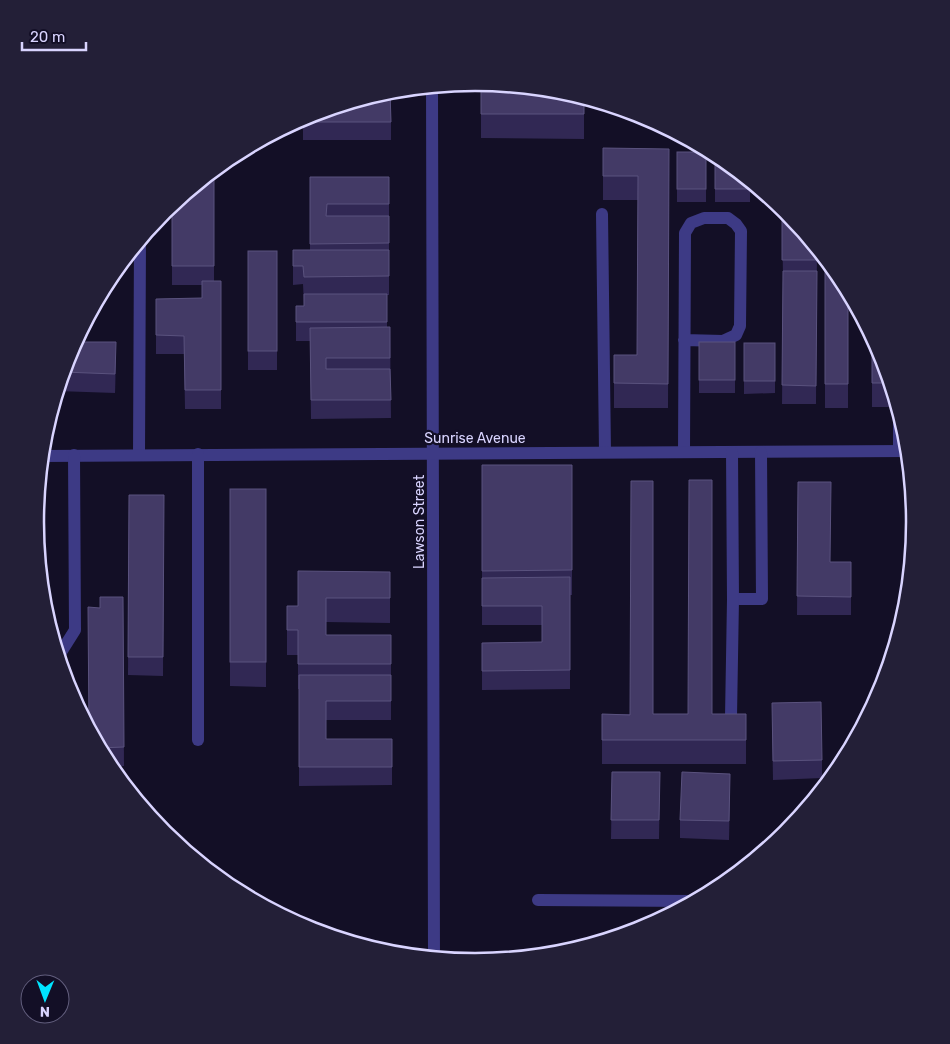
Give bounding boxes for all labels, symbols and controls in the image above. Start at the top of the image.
scale bar [22,20,86,52]
text: 20 m [30,28,65,46]
street label: Sunrise Avenue [424,430,526,447]
street label: Lawson Street [411,474,428,569]
north arrow [20,974,70,1024]
text: N [40,1003,50,1020]

